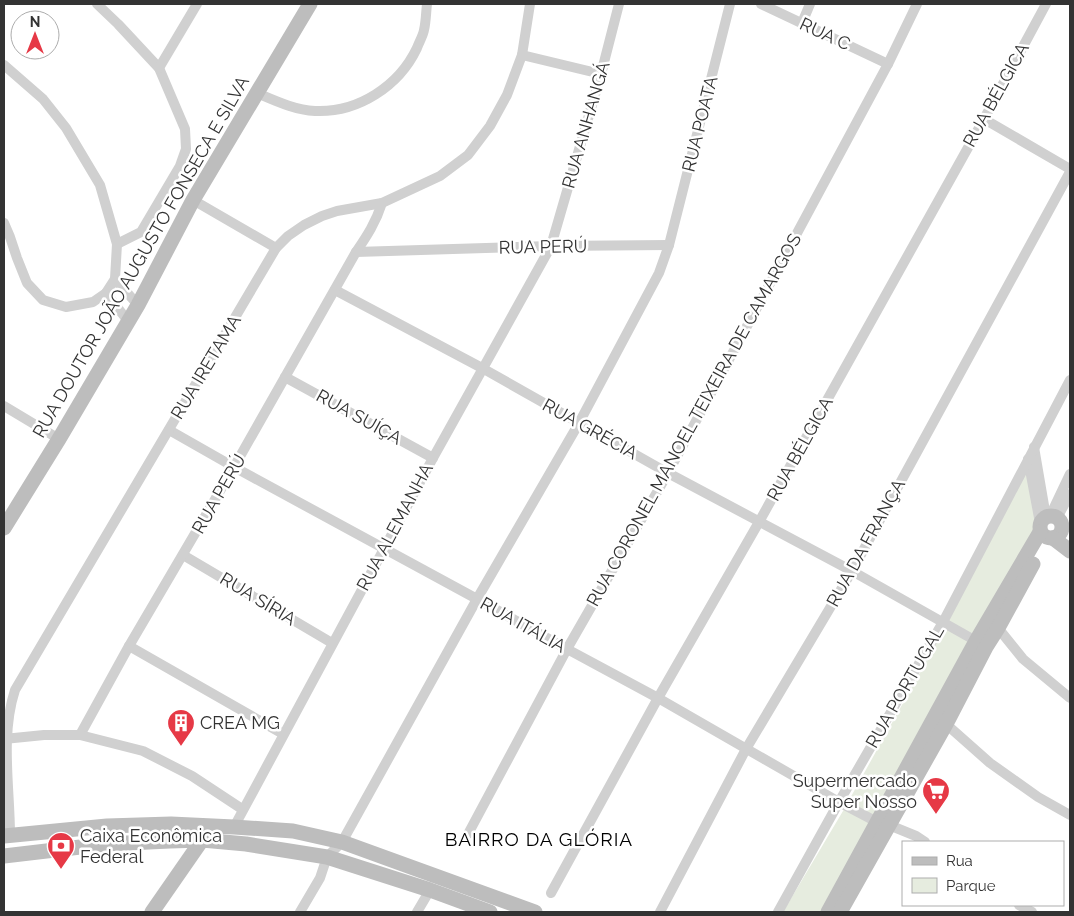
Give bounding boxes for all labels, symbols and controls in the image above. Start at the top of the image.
north arrow [10,10,60,60]
street label: RUA C [797,13,854,54]
text: N [30,14,40,30]
street label: RUA BÉLGICA [957,39,1033,150]
street label: RUA ANHANGÁ [556,59,614,191]
street label: RUA DOUTOR JOÃO AUGUSTO FONSECA E SILVA [28,72,253,441]
street label: RUA POATA [677,74,722,174]
street label: RUA CORONEL MANOEL TEIXEIRA DE CAMARGOS [582,230,805,610]
street label: RUA PERÚ [499,234,587,258]
street label: RUA IRETAMA [166,311,245,423]
street label: RUA SUÍÇA [313,384,406,449]
street label: RUA GRÉCIA [539,393,642,463]
street label: RUA BÉLGICA [761,393,837,504]
street label: RUA PERÚ [186,450,250,537]
street label: RUA ALEMANHA [352,459,437,594]
street label: RUA DA FRANÇA [822,475,909,610]
street label: RUA SÍRIA [217,567,301,629]
street label: RUA ITÁLIA [477,592,570,657]
street label: RUA PORTUGAL [861,622,948,752]
building icon: CREA MG [166,708,196,747]
place label: CREA MG [200,712,280,733]
place label: Supermercado Super Nosso [793,770,917,812]
supermarket icon: Supermercado Super Nosso [921,776,951,815]
place label: Caixa Econômica Federal [80,825,222,867]
district label: BAIRRO DA GLÓRIA [445,828,633,850]
bank icon: Caixa Econômica Federal [46,831,76,870]
legend [902,841,1064,906]
text: Rua [946,852,973,870]
text: Parque [946,877,996,895]

